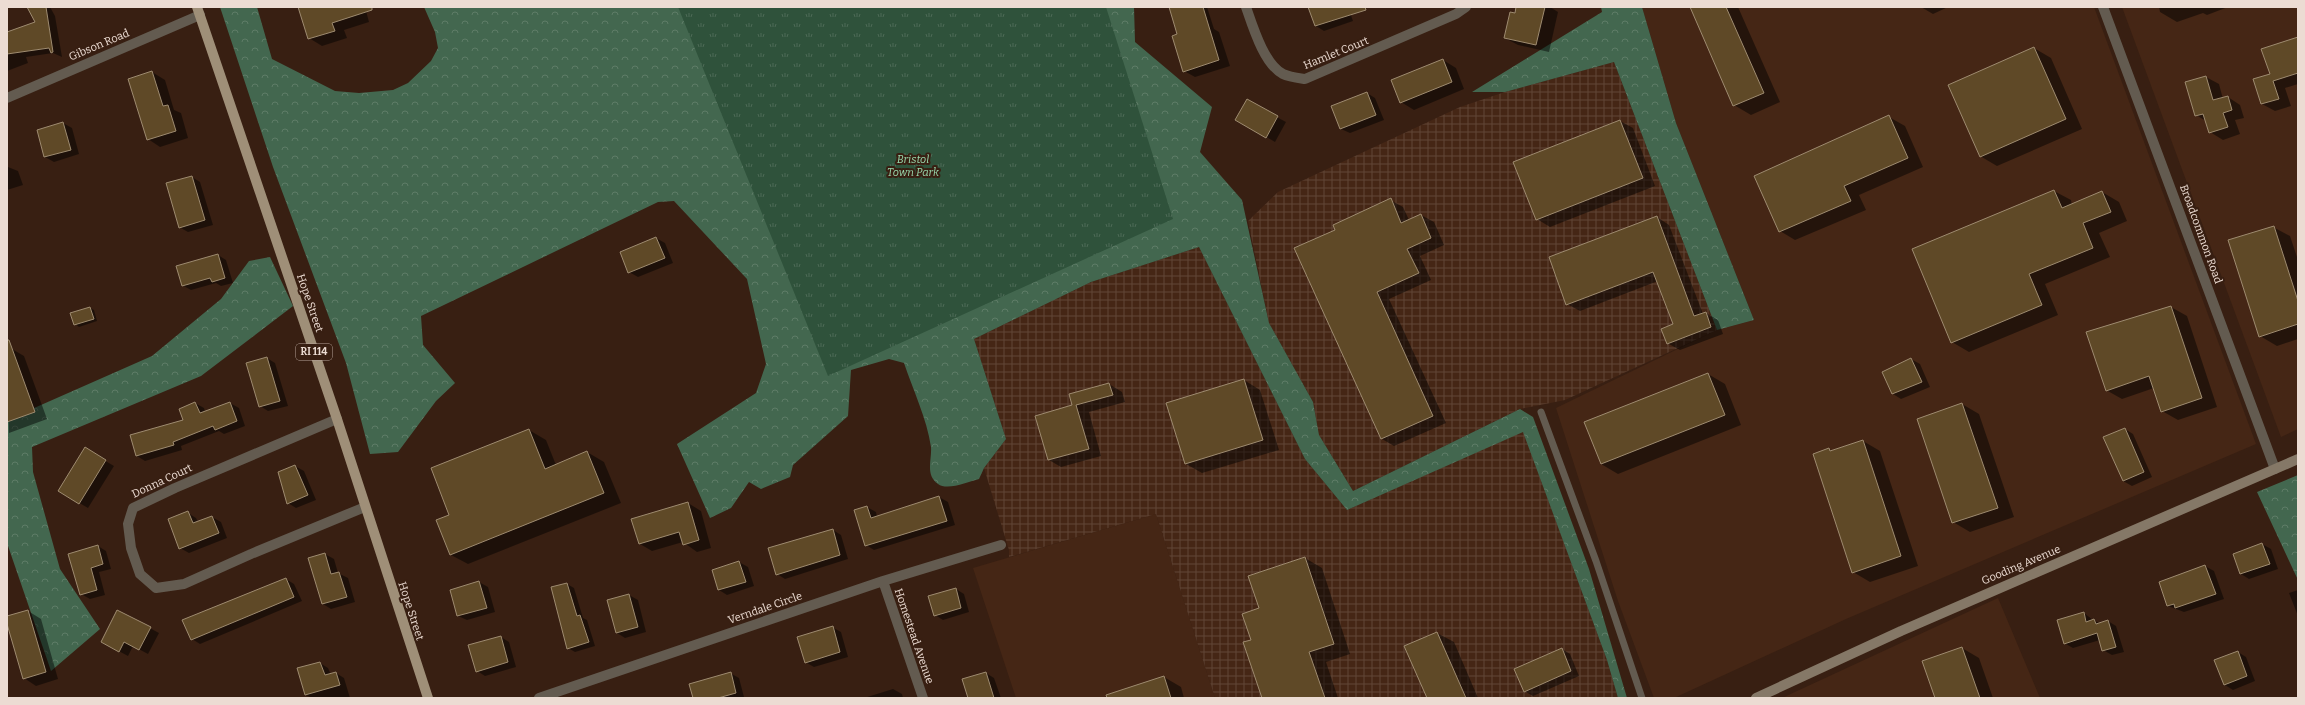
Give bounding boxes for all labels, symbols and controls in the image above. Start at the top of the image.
street label: Gibson Road [67,26,132,64]
street label: Hamlet Court [1301,34,1371,72]
park label: Bristol Town Park [887,153,940,179]
street label: Broadcommon Road [2177,183,2225,286]
street label: Hope Street [294,272,326,334]
road number: RI 114 [296,344,332,360]
street label: Donna Court [130,461,194,501]
street label: Gooding Avenue [1980,543,2062,587]
street label: Hope Street [395,580,427,642]
street label: Homestead Avenue [892,587,936,685]
street label: Verndale Circle [726,589,804,627]

